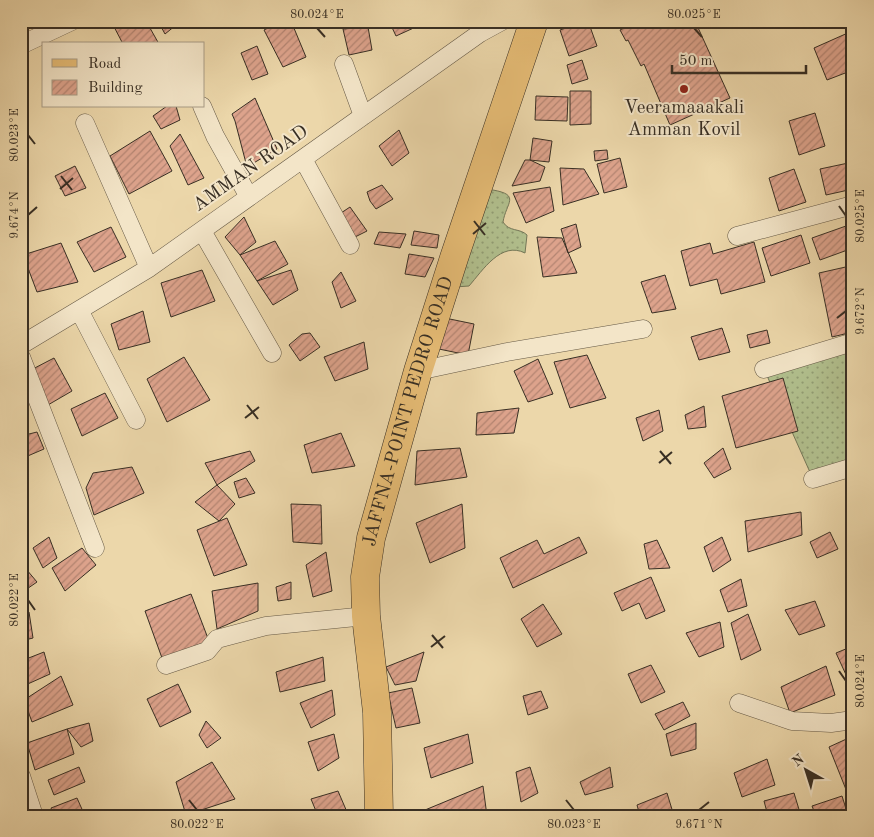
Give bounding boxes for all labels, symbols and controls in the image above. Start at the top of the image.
text: 80.025°E [667,8,721,21]
text: 80.024°E [290,9,344,21]
legend [42,42,205,108]
scale bar [672,42,805,74]
text: 50 m [679,54,713,69]
text: Road [88,57,122,72]
text: Building [88,81,143,96]
marker: Veeramaaakali Amman Kovil [678,83,690,95]
place label: Veeramaaakali Amman Kovil [624,99,744,140]
text: 80.023°E [9,108,21,162]
street label: AMMAN ROAD [190,122,312,216]
text: 80.025°E [854,189,867,243]
text: 9.674°N [9,191,21,239]
street label: JAFFNA-POINT PEDRO ROAD [360,274,457,548]
text: 9.672°N [855,287,867,335]
text: 80.022°E [9,573,21,627]
text: 80.024°E [855,654,867,708]
north arrow [782,744,832,794]
text: N [790,752,807,769]
text: 80.022°E [170,819,224,831]
text: 80.023°E [547,819,601,831]
text: 9.671°N [675,819,723,831]

